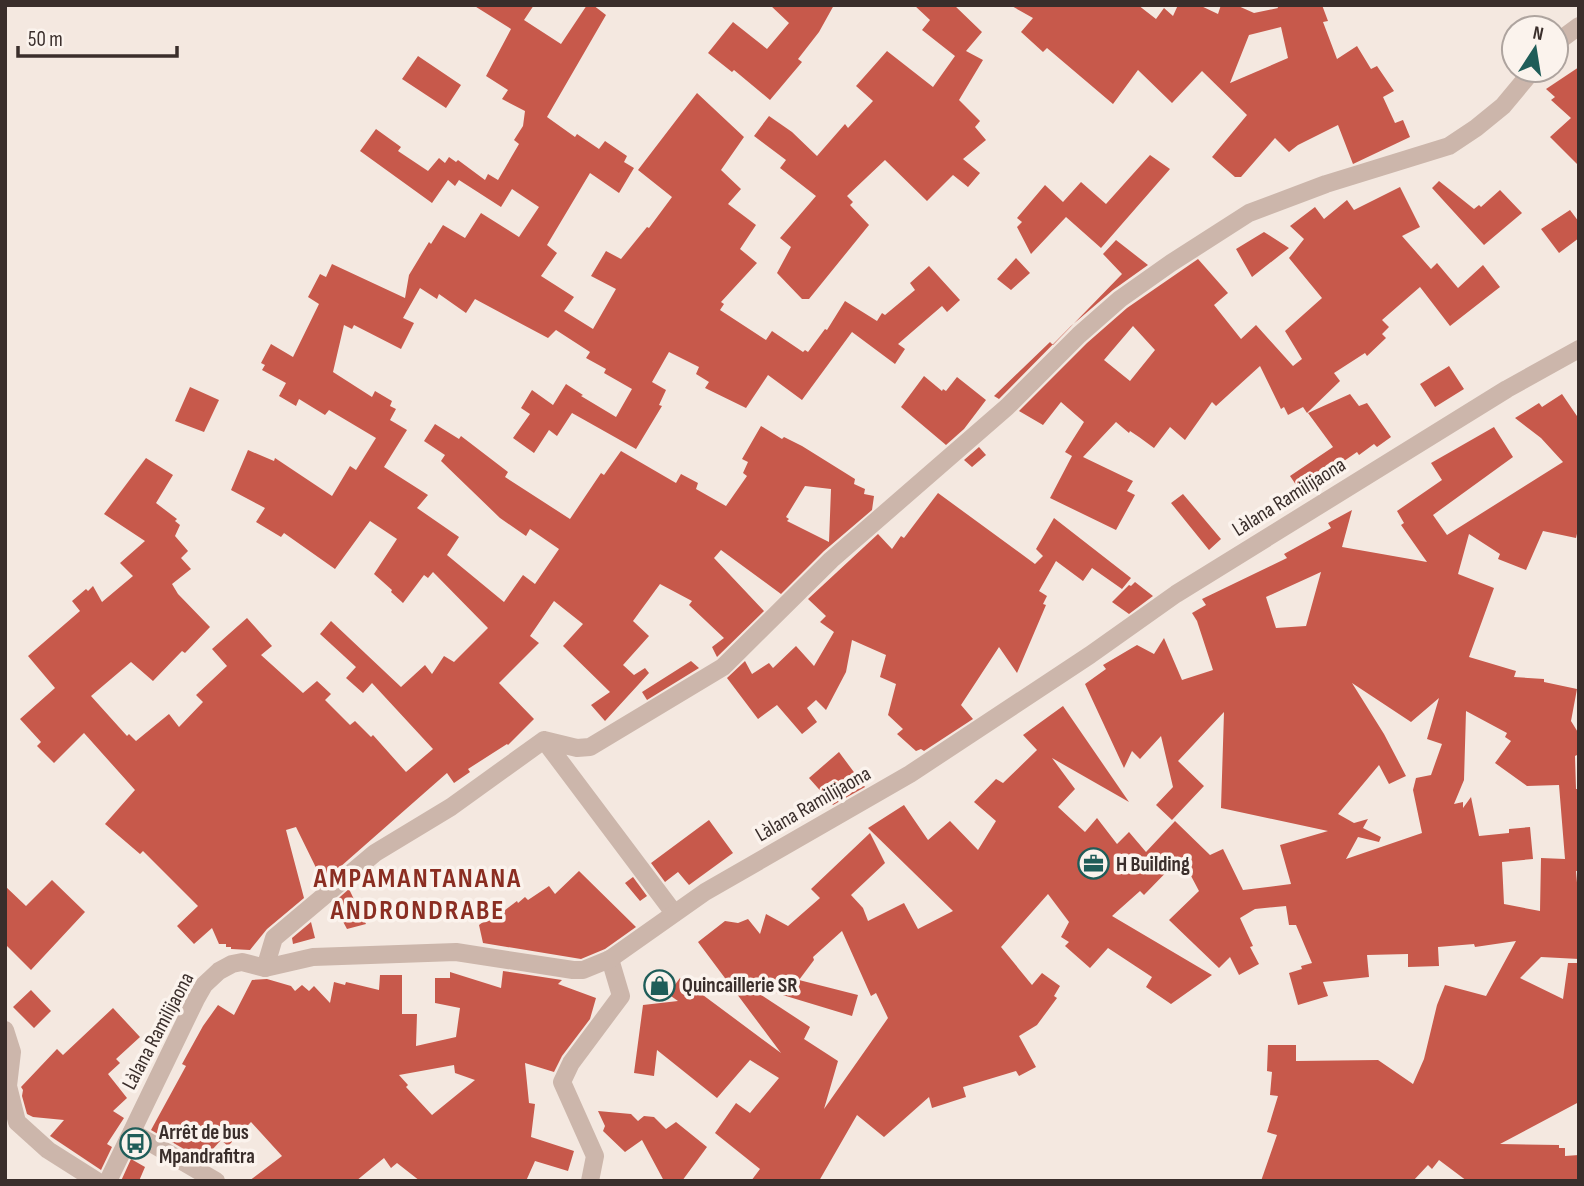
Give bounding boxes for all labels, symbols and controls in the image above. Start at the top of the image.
scale bar [18,14,177,58]
north arrow [1500,14,1570,84]
text: N [1531,22,1546,46]
text: 50 m [28,27,63,52]
street label: Làlana Ramilijaona [1228,452,1350,542]
street label: Làlana Ramilijaona [751,761,875,847]
office icon: H Building [1076,847,1110,881]
place label: H Building [1116,852,1190,877]
district label: AMPAMANTANANA ANDRONDRABE [313,862,522,927]
street label: Làlana Ramilijaona [117,968,199,1094]
shop icon: Quincaillerie SR [642,968,676,1002]
place label: Quincaillerie SR [682,973,798,998]
place label: Arrêt de bus Mpandrafitra [158,1120,255,1169]
bus stop icon: Arrêt de bus Mpandrafitra [119,1127,153,1161]

